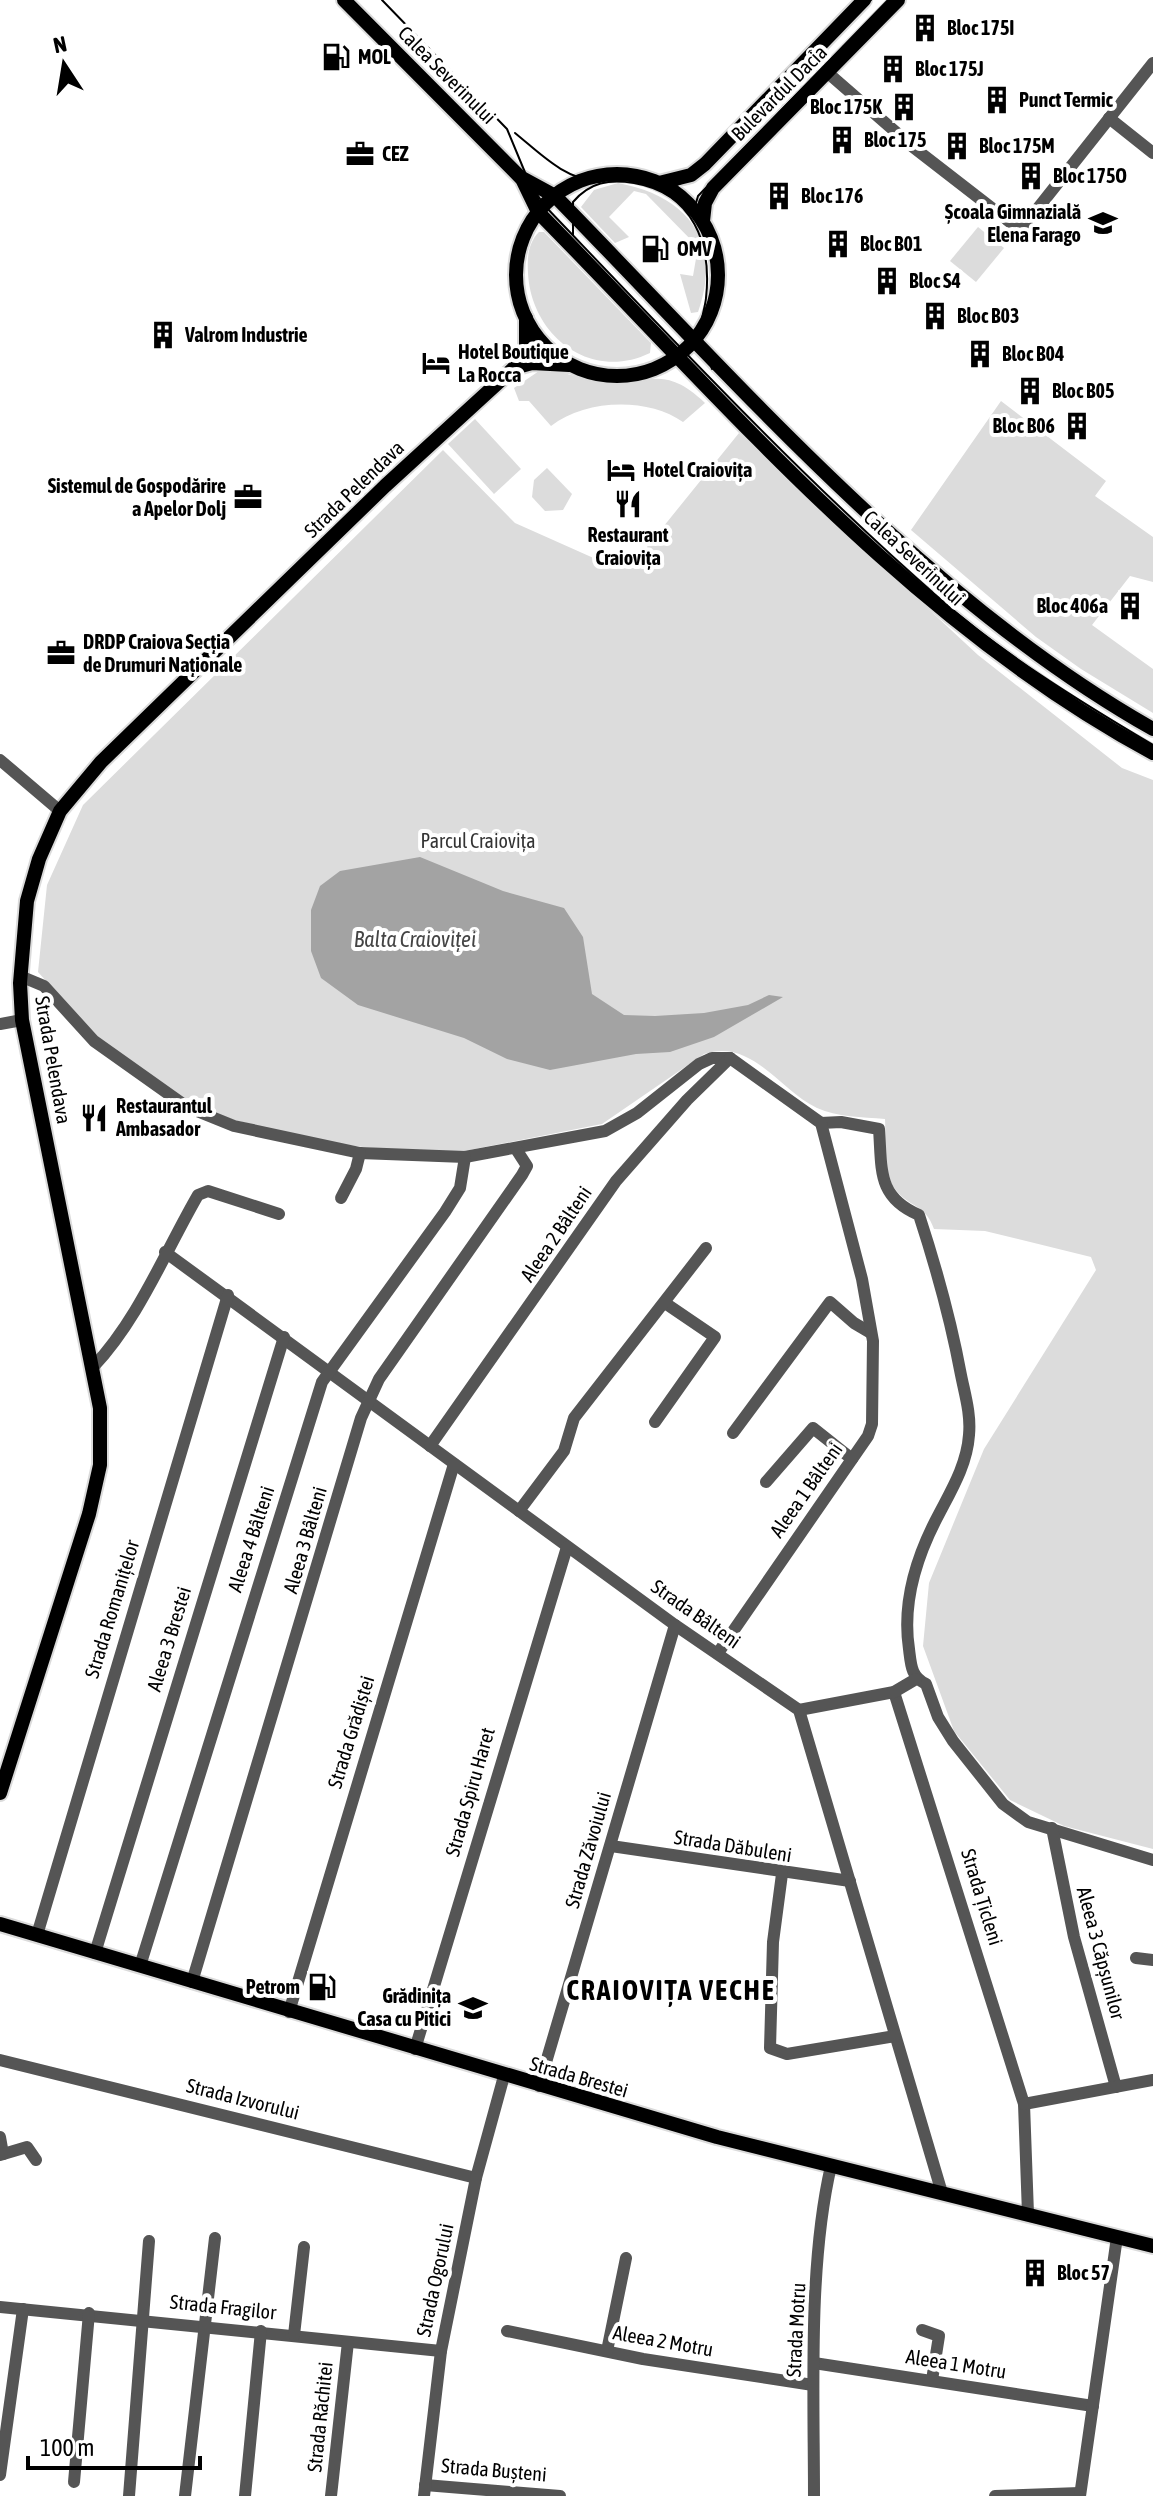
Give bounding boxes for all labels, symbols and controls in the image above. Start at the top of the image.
building icon: Bloc 175I [910,13,940,43]
place label: Bloc 175I [947,16,1014,39]
street label: Calea Severinului [394,21,501,128]
north arrow [24,24,104,104]
text: N [51,30,69,59]
street label: Bulevardul Dacia [726,40,831,145]
fuel station icon: MOL [321,42,351,72]
place label: MOL [358,45,391,68]
building icon: Bloc 175J [878,54,908,84]
place label: Bloc 175J [915,57,984,80]
building icon: Punct Termic [982,85,1012,115]
place label: Punct Termic [1019,88,1114,111]
building icon: Bloc 175K [889,92,919,122]
place label: Bloc 175K [810,95,882,118]
building icon: Bloc 175 [827,125,857,155]
place label: Bloc 175 [864,128,926,151]
building icon: Bloc 175M [942,131,972,161]
place label: Bloc 175M [979,134,1055,157]
office icon: CEZ [345,139,375,169]
place label: CEZ [382,142,410,165]
building icon: Bloc 175O [1016,161,1046,191]
place label: Bloc 175O [1053,164,1127,187]
building icon: Bloc 176 [764,181,794,211]
place label: Bloc 176 [801,184,863,207]
place label: Școala Gimnazială Elena Farago [945,200,1081,246]
school or university icon: Școala Gimnazială Elena Farago [1088,208,1118,238]
building icon: Bloc B01 [823,229,853,259]
place label: Bloc B01 [860,232,922,255]
fuel station icon: OMV [640,234,670,264]
place label: OMV [677,237,712,260]
building icon: Bloc S4 [872,266,902,296]
place label: Bloc S4 [909,269,961,292]
building icon: Bloc B03 [920,301,950,331]
place label: Bloc B03 [957,304,1019,327]
building icon: Valrom Industrie [148,320,178,350]
place label: Valrom Industrie [184,323,308,346]
building icon: Bloc B04 [965,339,995,369]
place label: Hotel Boutique La Rocca [458,340,569,386]
place label: Bloc B04 [1002,342,1064,365]
hotel icon: Hotel Boutique La Rocca [421,348,451,378]
building icon: Bloc B05 [1015,376,1045,406]
place label: Bloc B05 [1052,379,1114,402]
building icon: Bloc B06 [1062,411,1092,441]
place label: Bloc B06 [993,414,1055,437]
street label: Strada Pelendava [299,436,408,542]
hotel icon: Hotel Craiovița [606,455,636,485]
place label: Hotel Craiovița [643,458,752,482]
place label: Sistemul de Gospodărire a Apelor Dolj [48,474,226,520]
office icon: Sistemul de Gospodărire a Apelor Dolj [233,482,263,512]
restaurant icon: Restaurant Craiovița [613,489,643,519]
street label: Calea Severinului [860,505,969,610]
place label: Restaurant Craiovița [587,523,669,570]
building icon: Bloc 406a [1115,591,1145,621]
place label: Bloc 406a [1036,594,1108,617]
place label: DRDP Craiova Secția de Drumuri Naționale [83,630,242,677]
office icon: DRDP Craiova Secția de Drumuri Naționale [46,638,76,668]
park label: Parcul Craiovița [420,829,536,852]
water label: Balta Craioviței [354,926,476,952]
street label: Strada Pelendava [31,994,76,1126]
place label: Restaurantul Ambasador [115,1094,213,1140]
restaurant icon: Restaurantul Ambasador [79,1103,109,1133]
street label: Aleea 2 Bâlteni [515,1182,596,1286]
street label: Aleea 1 Bâlteni [765,1438,847,1541]
street label: Aleea 4 Bâlteni [223,1483,278,1595]
street label: Aleea 3 Bâlteni [278,1484,331,1596]
street label: Strada Romanițelor [80,1536,144,1681]
street label: Strada Bâlteni [647,1574,745,1653]
street label: Aleea 3 Brestei [142,1584,195,1694]
street label: Strada Grădiștei [323,1673,379,1791]
street label: Strada Spiru Haret [440,1725,499,1859]
street label: Strada Zăvoiului [560,1789,615,1911]
street label: Strada Dăbuleni [673,1825,793,1866]
street label: Strada Țicleni [957,1846,1008,1948]
street label: Aleea 3 Căpșunilor [1073,1884,1131,2023]
fuel station icon: Petrom [307,1972,337,2002]
district label: CRAIOVIȚA VECHE [566,1974,776,2007]
place label: Petrom [246,1975,300,1998]
place label: Grădinița Casa cu Pitici [357,1984,451,2030]
school or university icon: Grădinița Casa cu Pitici [458,1993,488,2023]
street label: Strada Brestei [527,2052,631,2102]
street label: Strada Izvorului [184,2073,302,2124]
street label: Strada Ogorului [411,2221,458,2338]
building icon: Bloc 57 [1020,2258,1050,2288]
place label: Bloc 57 [1057,2261,1110,2284]
street label: Strada Motru [782,2282,809,2378]
street label: Strada Fragilor [169,2289,278,2324]
street label: Aleea 2 Motru [611,2320,715,2361]
street label: Aleea 1 Motru [904,2344,1008,2383]
street label: Strada Răchitei [302,2361,337,2473]
scale bar [28,2420,200,2470]
text: 100 m [40,2434,94,2461]
street label: Strada Bușteni [440,2453,548,2486]

